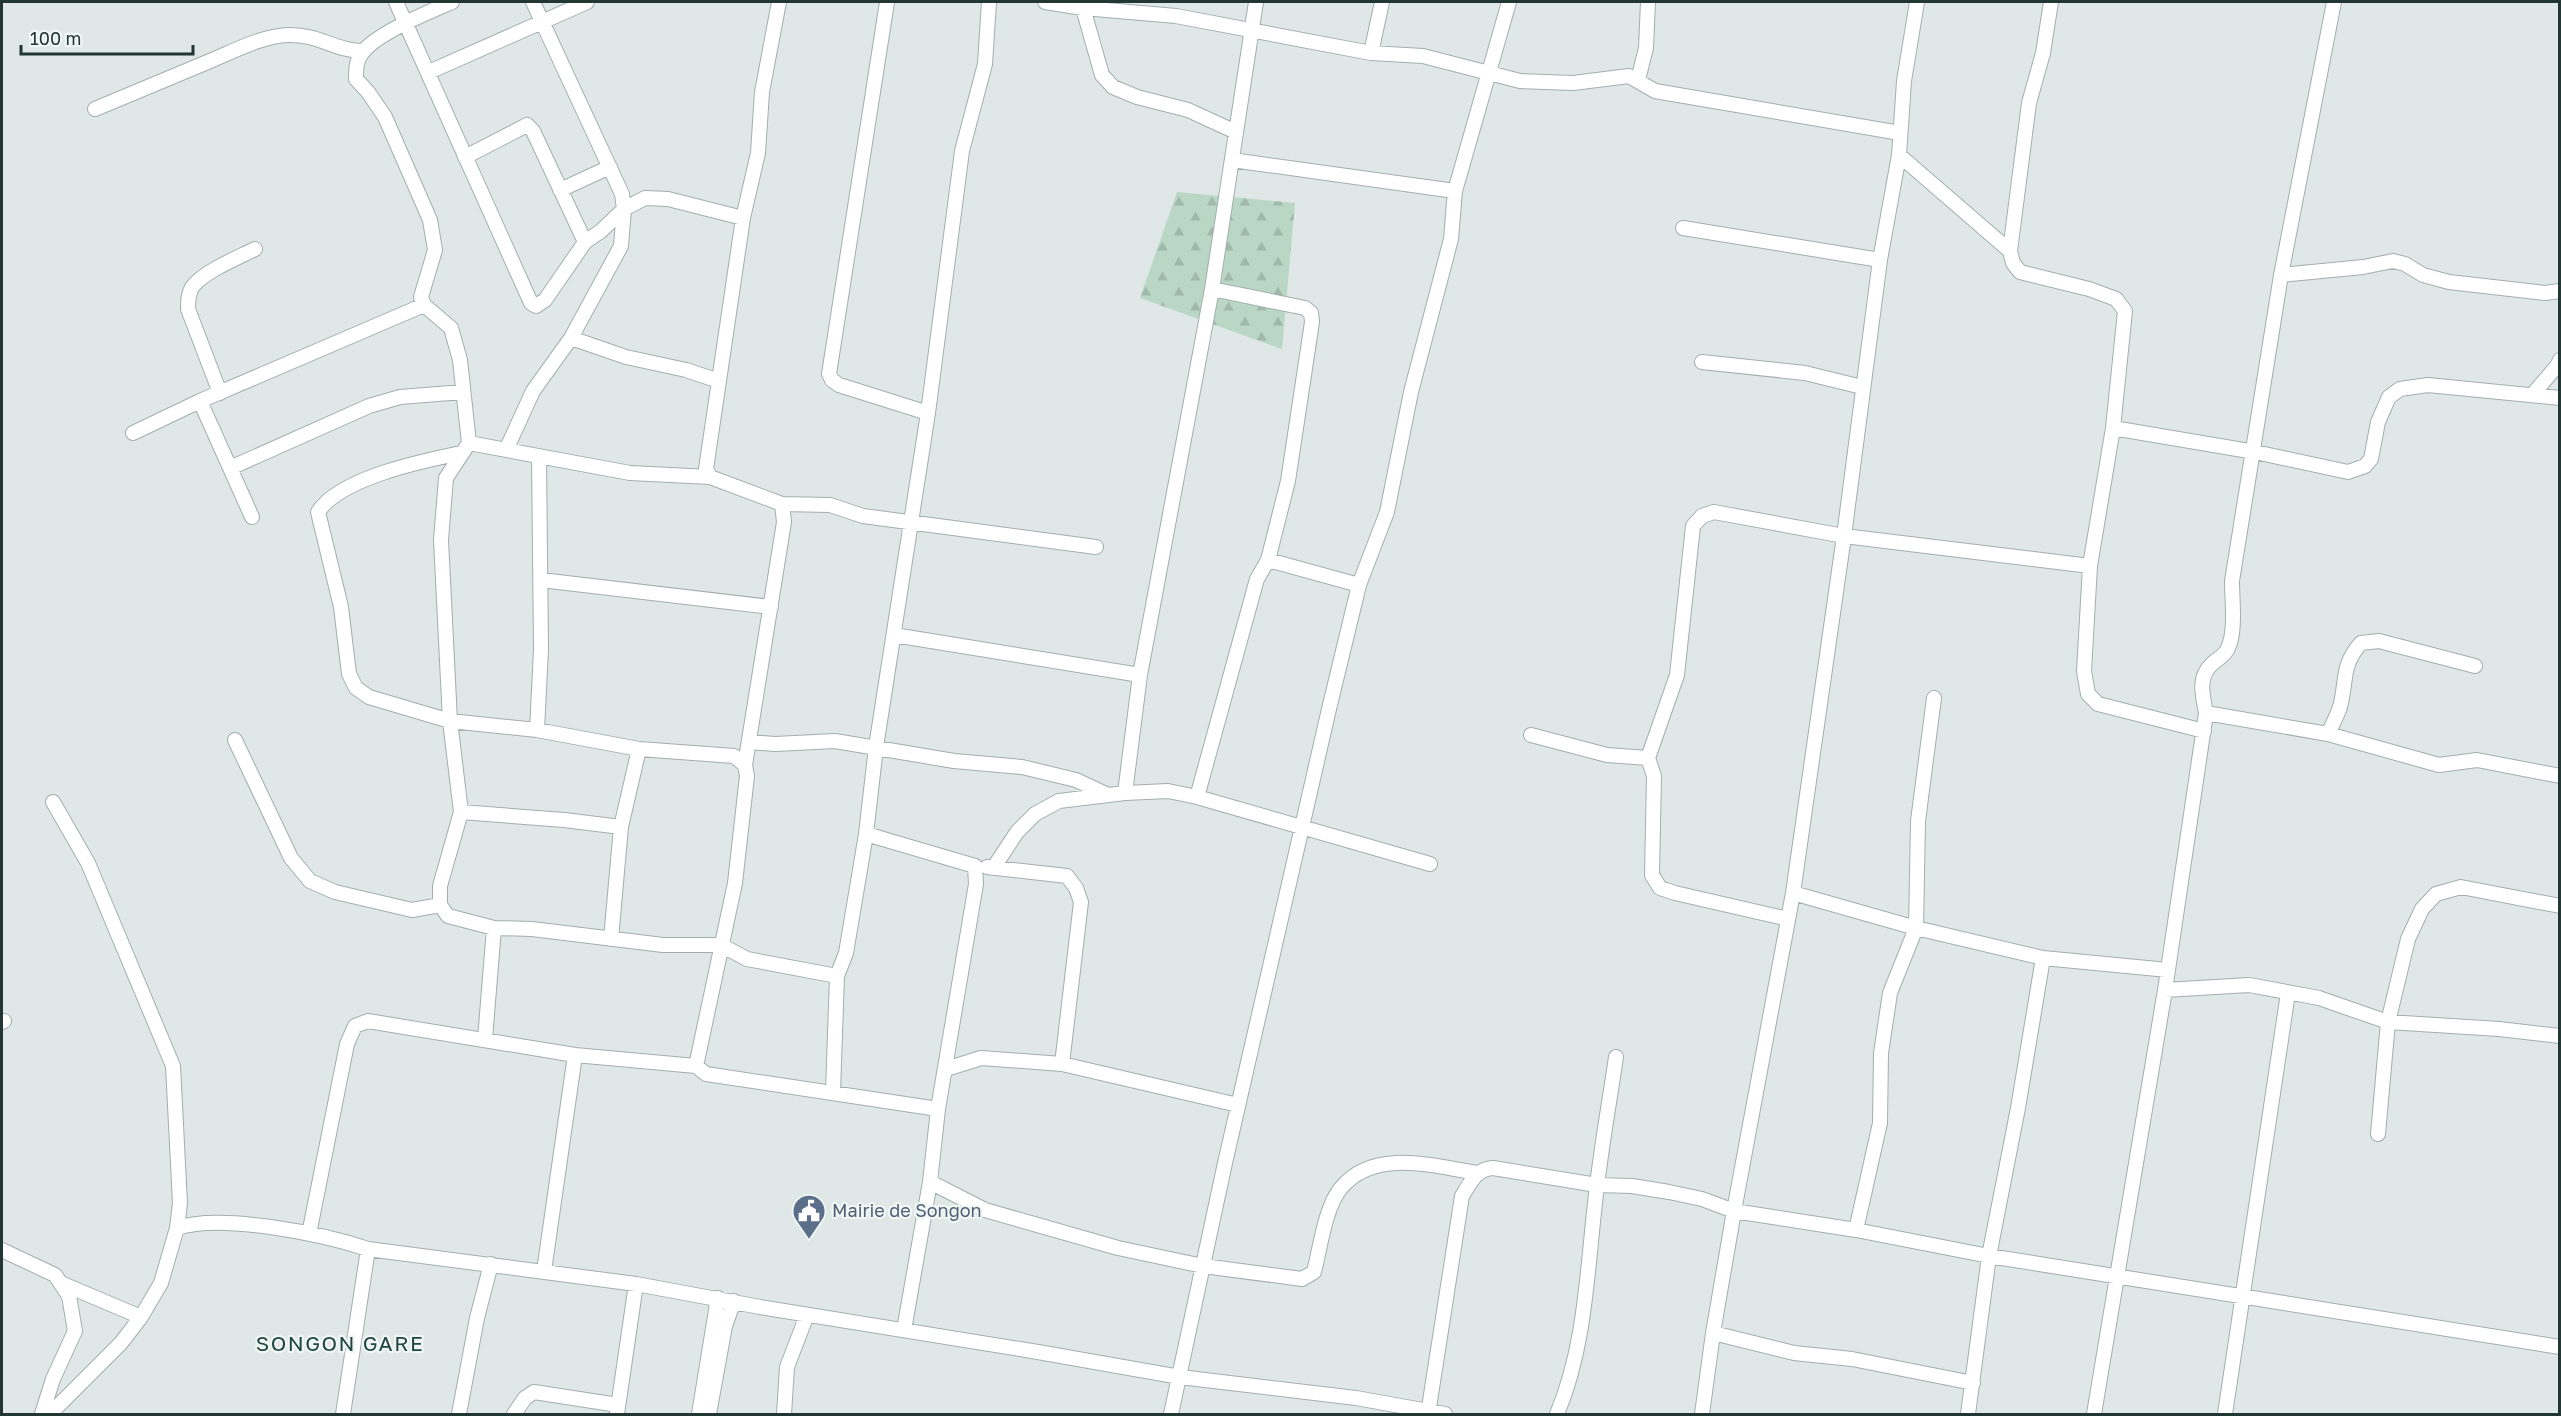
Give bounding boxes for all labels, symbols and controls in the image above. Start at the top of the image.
scale bar [21,18,194,56]
text: 100 m [30,27,81,49]
public building icon: Mairie de Songon [791,1193,827,1240]
place label: Mairie de Songon [832,1199,982,1221]
district label: SONGON GARE [256,1330,424,1356]

